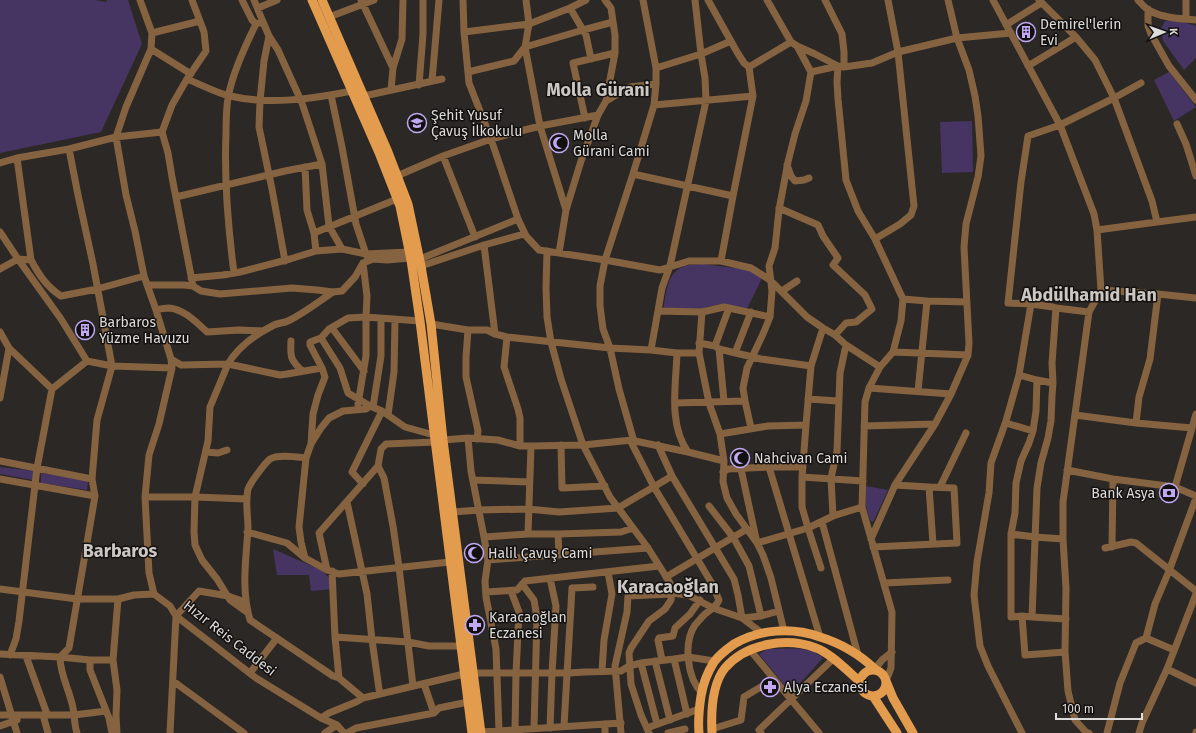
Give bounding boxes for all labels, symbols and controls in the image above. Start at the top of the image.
north arrow [1144,12,1184,52]
place label: Demirel'lerin Evi [1040,16,1121,49]
building icon: Demirel'lerin Evi [1015,21,1037,43]
text: K [1167,28,1180,36]
district label: Molla Gürani [546,79,650,101]
place label: Şehit Yusuf Çavuş İlkokulu [431,107,522,140]
school or university icon: Şehit Yusuf Çavuş İlkokulu [406,112,428,134]
place label: Molla Gürani Cami [573,127,650,160]
mosque icon: Molla Gürani Cami [548,132,570,154]
district label: Abdülhamid Han [1020,284,1157,306]
place label: Barbaros Yüzme Havuzu [99,314,190,347]
building icon: Barbaros Yüzme Havuzu [74,319,96,341]
mosque icon: Nahcivan Cami [729,447,751,469]
place label: Nahcivan Cami [754,450,847,467]
bank icon: Bank Asya [1158,482,1180,504]
place label: Bank Asya [1091,485,1155,502]
district label: Barbaros [83,540,158,562]
mosque icon: Halil Çavuş Cami [463,542,485,564]
place label: Halil Çavuş Cami [488,545,593,562]
district label: Karacaoğlan [617,576,719,598]
street label: Hızır Reis Caddesi [180,597,279,680]
place label: Karacaoğlan Eczanesi [489,609,567,642]
pharmacy icon: Karacaoğlan Eczanesi [464,614,486,636]
pharmacy icon: Alya Eczanesi [759,676,781,698]
place label: Alya Eczanesi [784,679,868,696]
scale bar [1056,695,1142,721]
text: 100 m [1062,702,1094,716]

